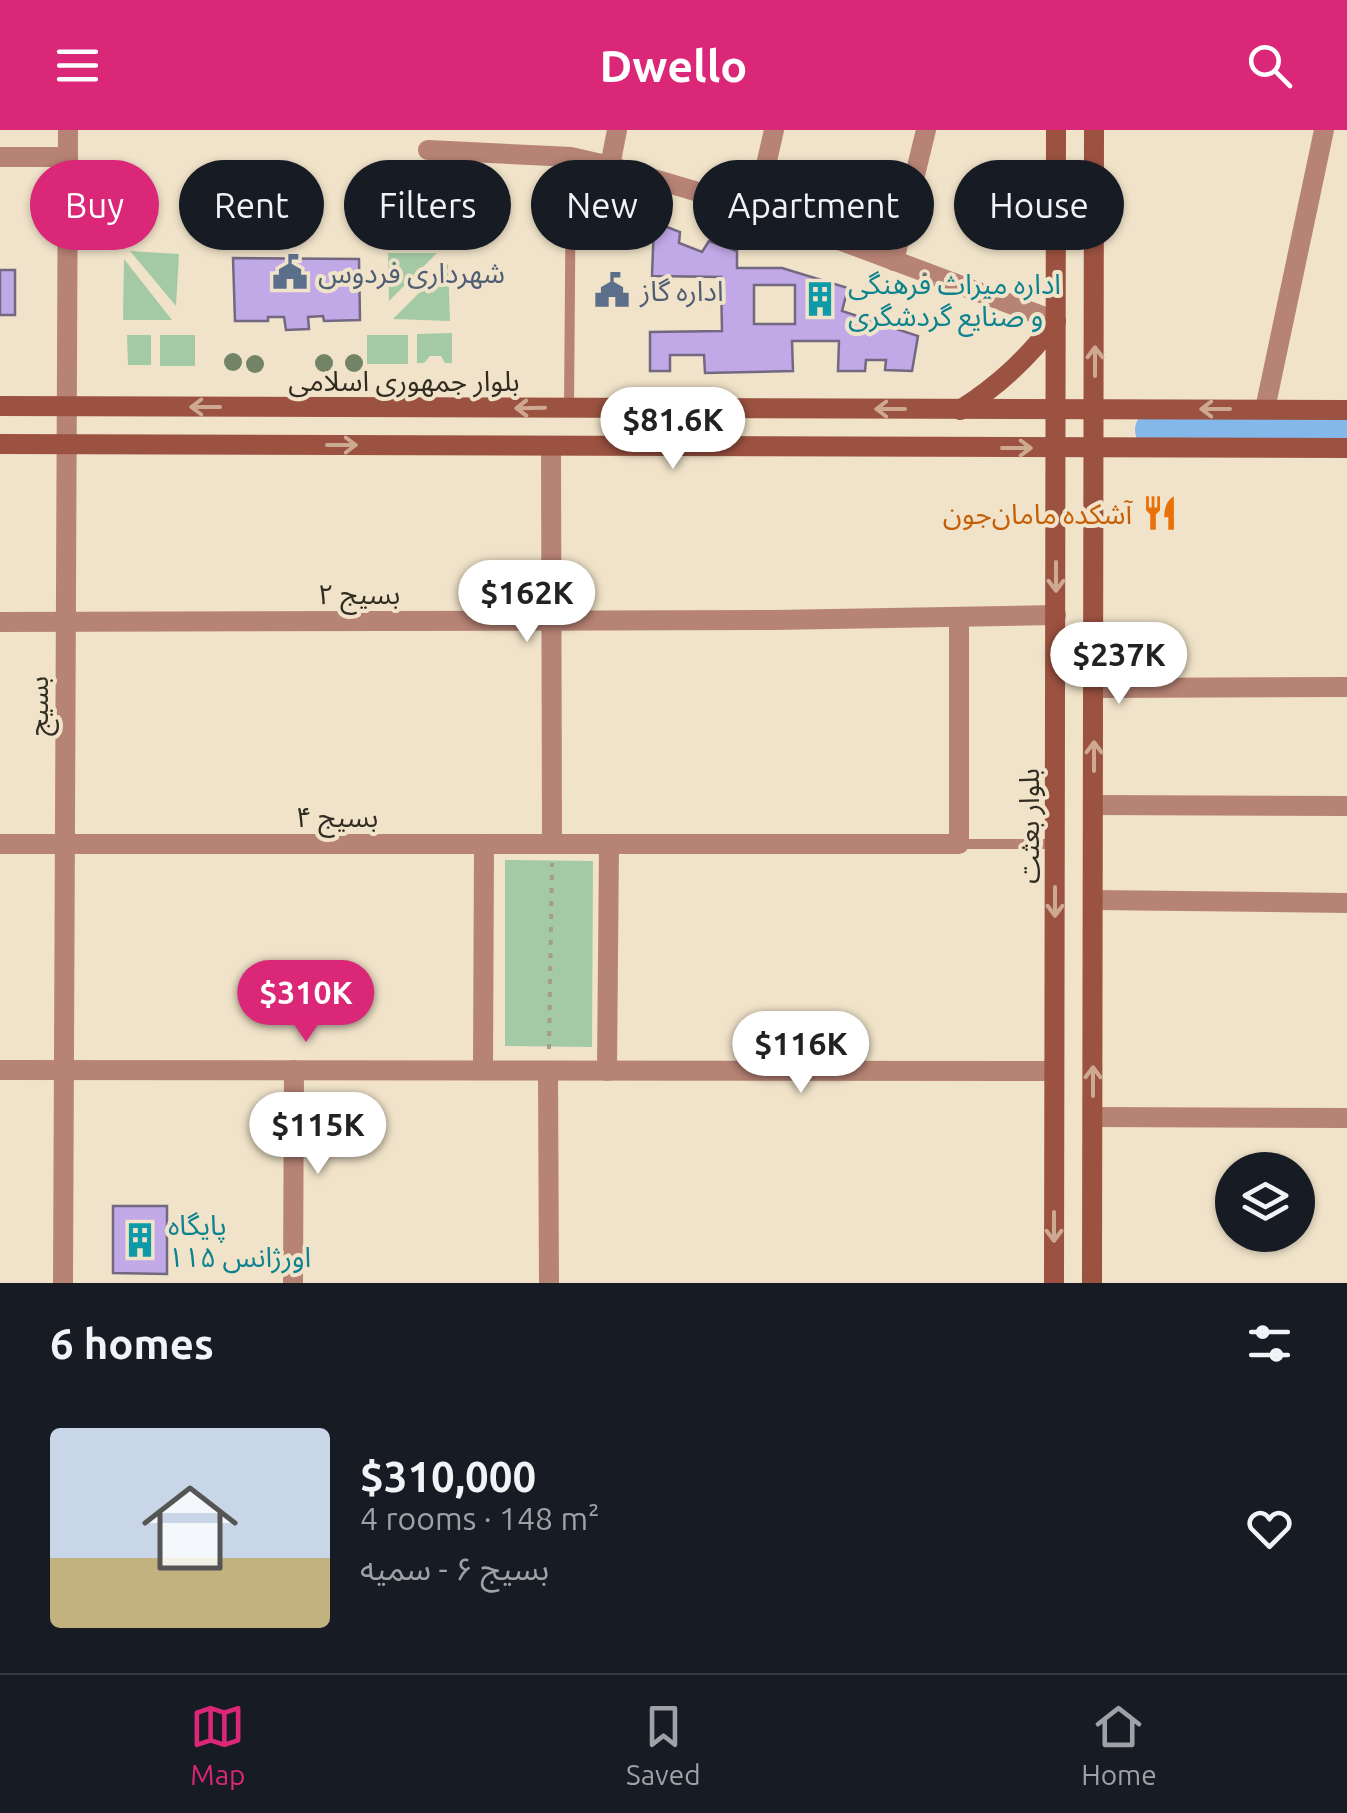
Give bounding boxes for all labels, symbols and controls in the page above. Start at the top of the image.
icon: menu [50,38,105,93]
icon: search [1242,38,1297,93]
text: Dwello [600,40,747,91]
chip: Buy [30,160,159,250]
chip: Rent [179,160,324,250]
chip: Filters [344,160,511,250]
chip: New [531,160,673,250]
chip: Apartment [693,160,934,250]
chip: House [954,160,1124,250]
public building icon: شهرداری فردوس [271,253,309,291]
place label: شهرداری فردوس [318,257,505,290]
place label: اداره میراث فرهنگی و صنایع گردشگری [848,268,1061,337]
public building icon: اداره گاز [593,271,631,309]
place label: اداره گاز [639,275,724,308]
building icon: اداره میراث فرهنگی و صنایع گردشگری [801,280,839,318]
one-way arrow [1086,345,1104,378]
street label: بلوار جمهوری اسلامی [288,365,520,398]
pin: $81.6K [592,387,754,472]
one-way arrow [189,398,222,416]
one-way arrow [514,398,546,417]
one-way arrow [874,400,906,418]
one-way arrow [1199,400,1232,418]
text: $81.6K [622,401,724,437]
one-way arrow [326,436,358,454]
one-way arrow [1000,438,1033,458]
restaurant icon: آشکده مامان‌جون [1141,494,1179,532]
place label: آشکده مامان‌جون [943,498,1134,531]
pin: $162K [457,560,597,645]
one-way arrow [1046,560,1066,593]
text: $162K [480,574,574,610]
street label: بسیج ۲ [318,578,400,615]
pin: $237K [1049,622,1189,707]
text: $237K [1072,636,1166,672]
street label: بسیج [22,676,59,736]
one-way arrow [1084,740,1104,772]
street label: بلوار بعثت [1013,768,1046,884]
street label: بسیج ۴ [296,801,378,838]
one-way arrow [1046,886,1064,918]
pin: $310K [236,960,376,1045]
text: $310K [259,974,353,1010]
pin: $116K [731,1011,871,1096]
text: $116K [754,1025,848,1061]
one-way arrow [1084,1065,1102,1098]
pin: $115K [248,1092,388,1177]
text: $115K [271,1106,365,1142]
map controls [1215,1152,1315,1252]
button: layers [1215,1152,1315,1252]
place label: پایگاه اورژانس ۱۱۵ [168,1209,311,1274]
one-way arrow [1044,1210,1064,1243]
building icon: پایگاه اورژانس ۱۱۵ [121,1221,159,1259]
icon: filters [1242,1316,1297,1371]
text: 6 homes [50,1320,214,1367]
text: $310,000 [360,1453,536,1500]
icon: home [130,1468,250,1588]
text: 4 rooms · 148 m² [360,1500,600,1536]
icon: heart [1242,1501,1297,1556]
text: بسیج ۶ - سمیه [360,1550,549,1586]
tab: Map [190,1699,245,1790]
tab: Saved [626,1699,701,1790]
tab: Home [1081,1699,1157,1790]

